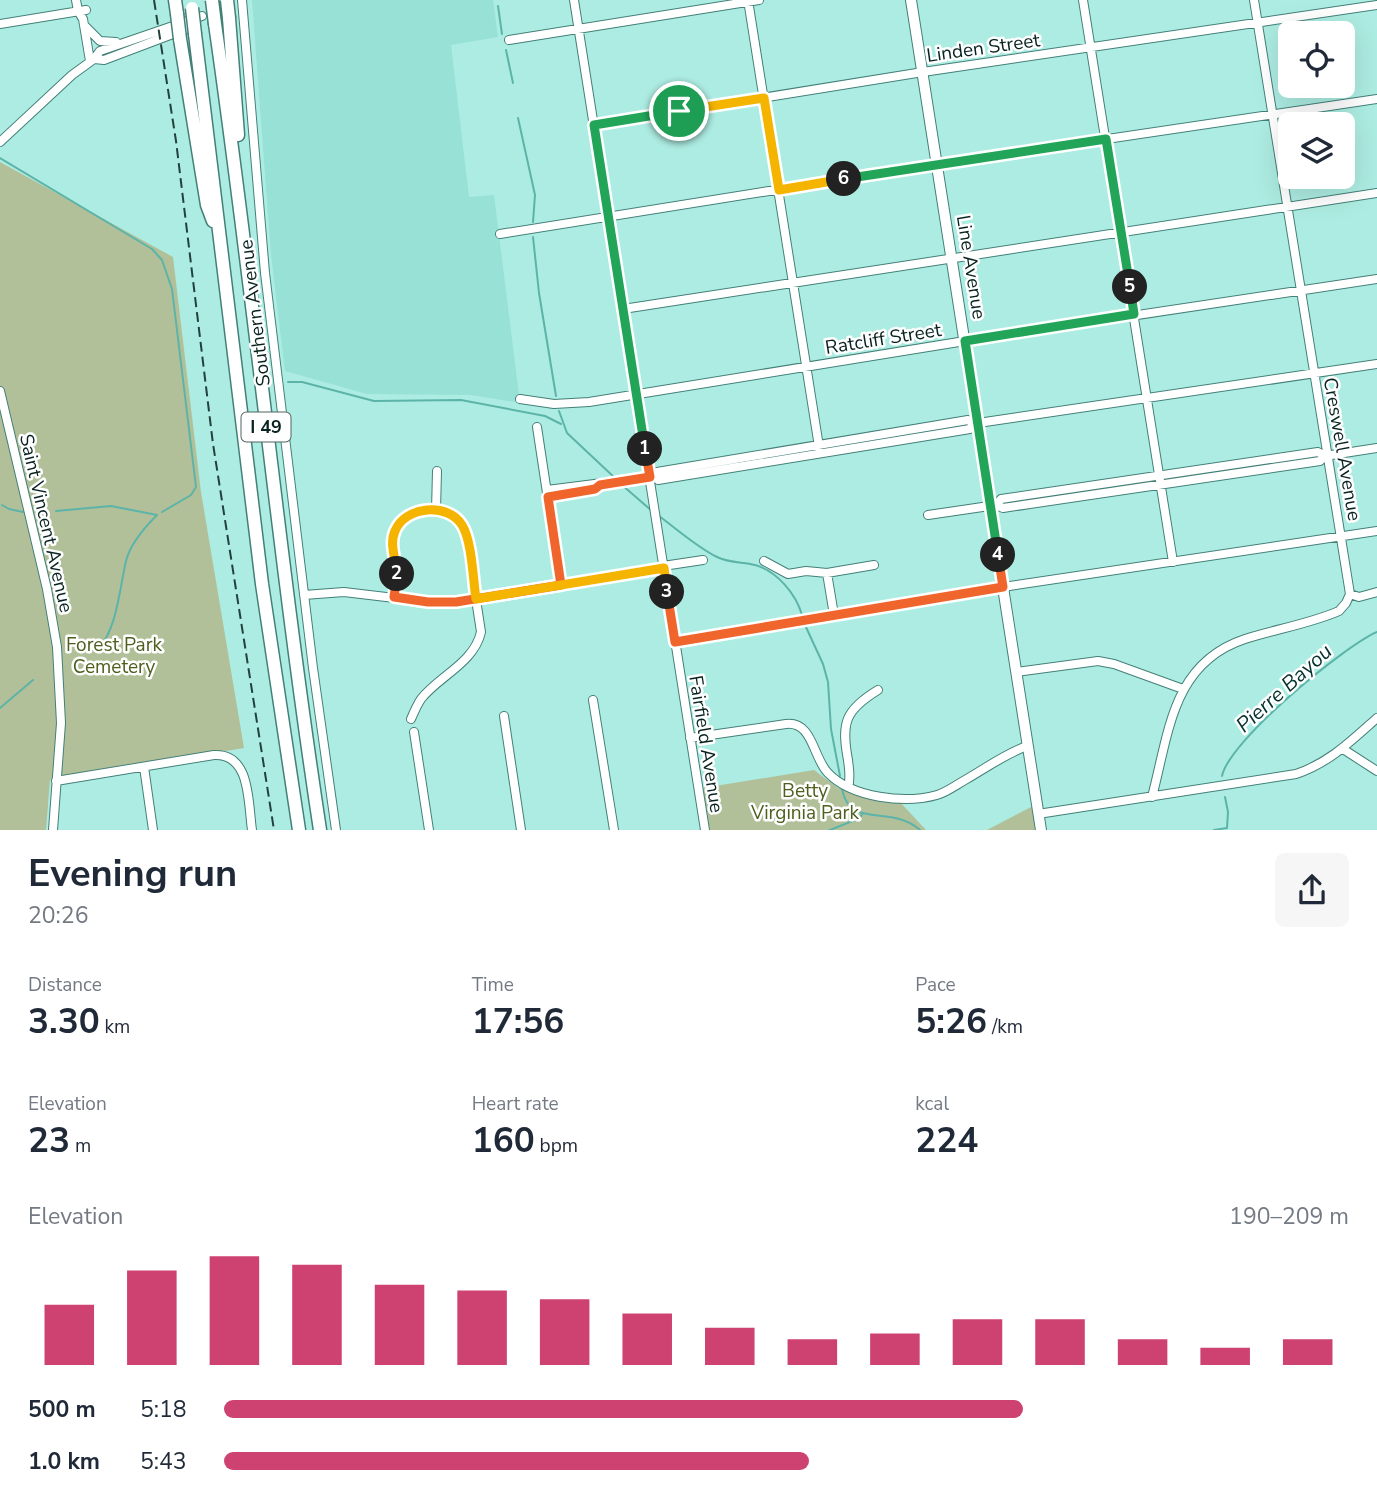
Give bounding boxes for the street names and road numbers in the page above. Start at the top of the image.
street label: Linden Street [925,27,1042,69]
street label: Line Avenue [950,213,992,321]
street label: Southern Avenue [233,238,277,388]
street label: Ratcliff Street [823,317,943,361]
street label: Creswell Avenue [1317,375,1367,523]
road number: I 49 [242,412,290,442]
street label: Saint Vincent Avenue [13,431,79,615]
street label: Fairfield Avenue [682,674,730,815]

